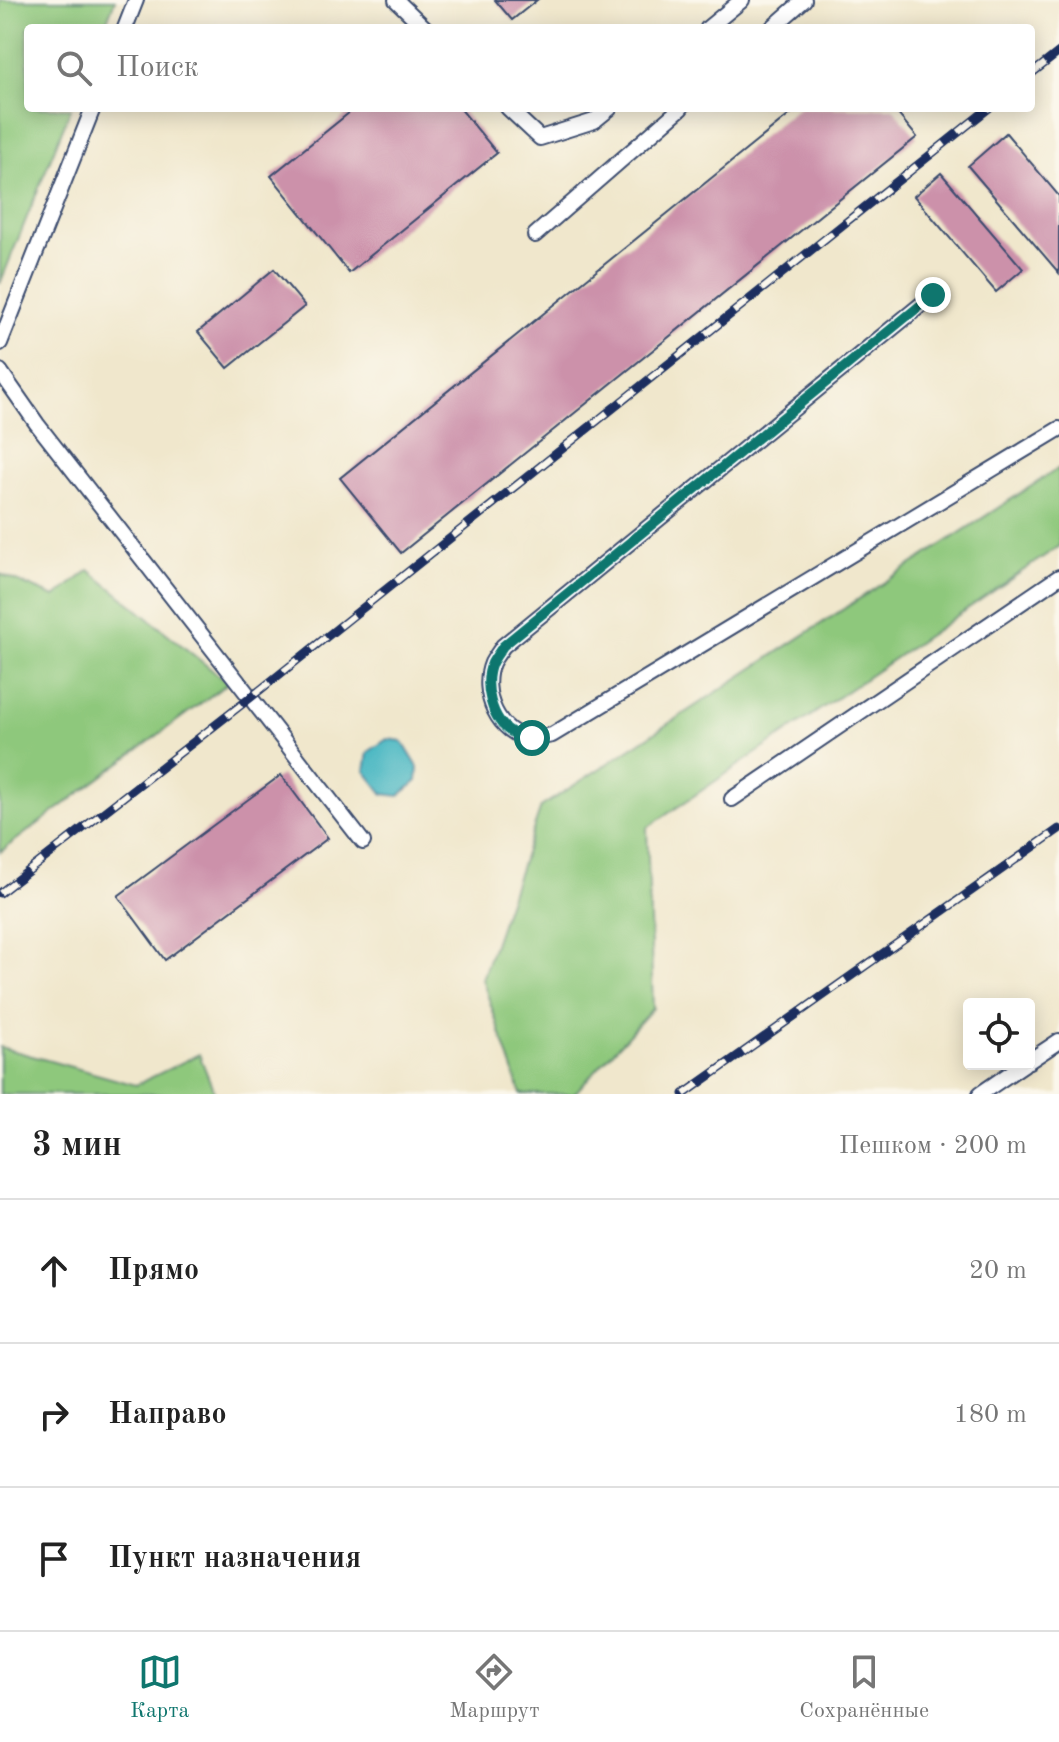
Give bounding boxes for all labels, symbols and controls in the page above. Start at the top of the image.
search box [24,24,1035,112]
icon: search [52,46,96,90]
text: Поиск [116,53,199,83]
route end [915,277,951,313]
route start [514,720,550,756]
map controls [963,998,1035,1070]
button: locate [963,998,1035,1070]
text: 3 мин [32,1129,122,1163]
text: Пешком · 200 m [839,1133,1027,1159]
icon: ahead [32,1249,76,1293]
text: Прямо [108,1256,199,1286]
text: 20 m [969,1258,1027,1284]
icon: right [32,1393,76,1437]
text: Направо [108,1400,227,1430]
text: 180 m [954,1402,1027,1428]
icon: arrive [32,1537,76,1581]
text: Пункт назначения [108,1544,361,1574]
tab: Карта [130,1650,189,1725]
tab: Маршрут [449,1650,540,1725]
tab: Сохранённые [799,1650,929,1725]

